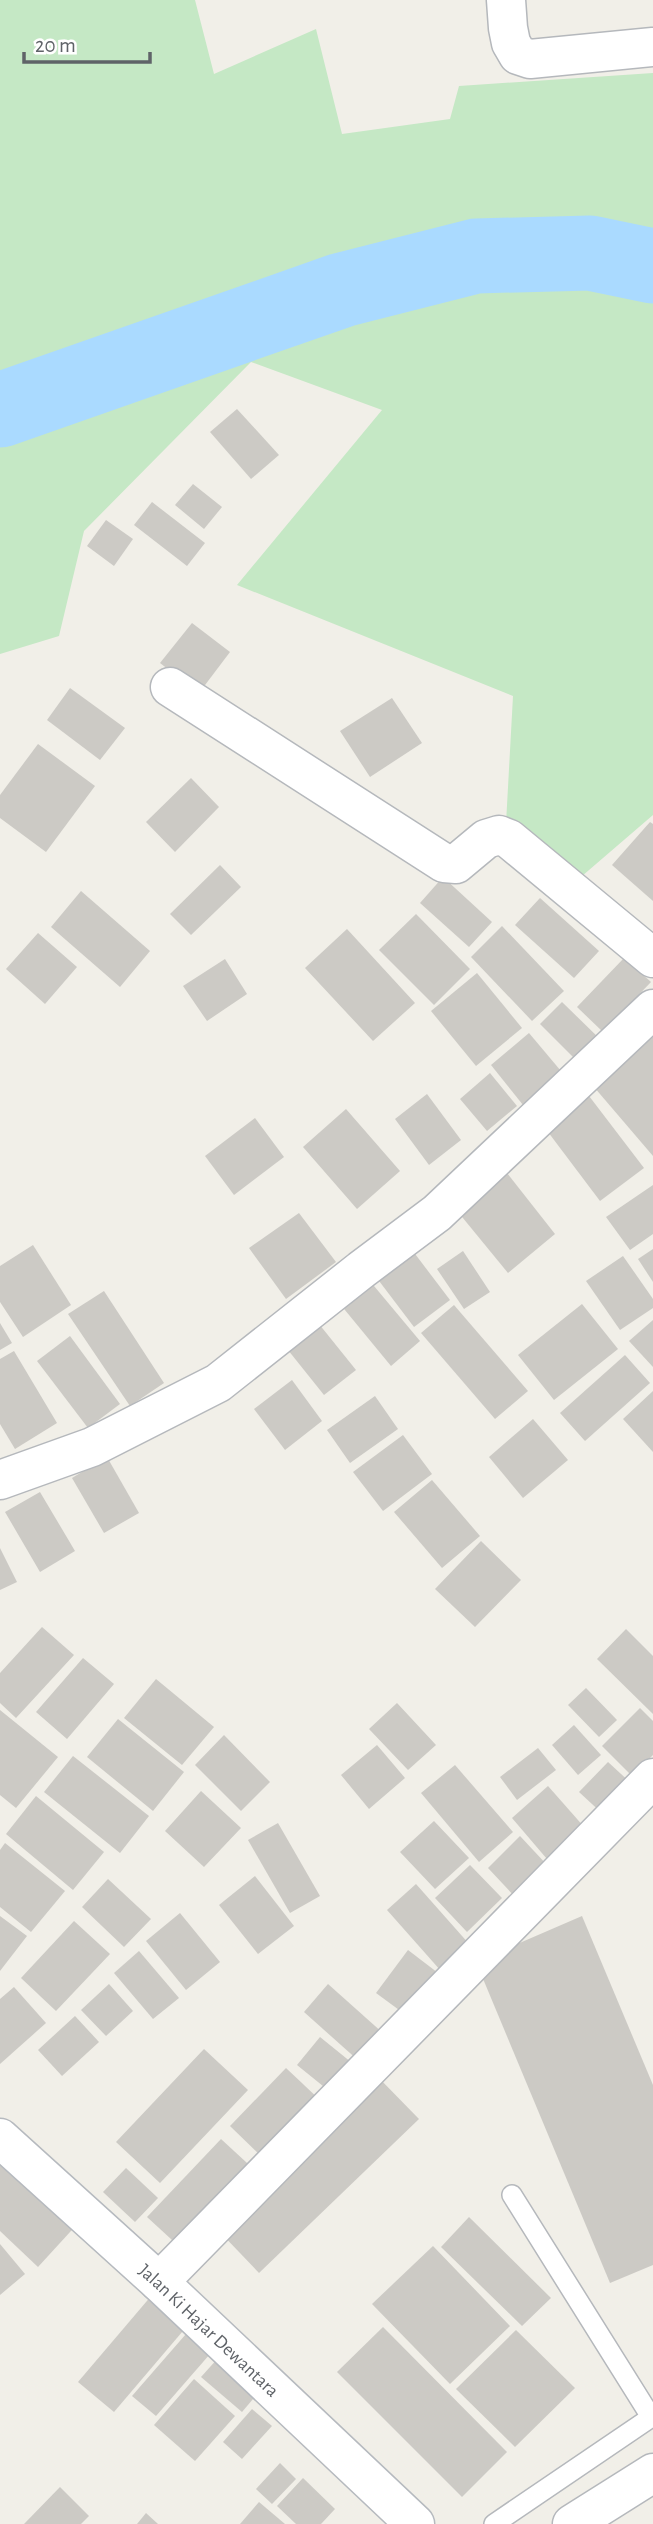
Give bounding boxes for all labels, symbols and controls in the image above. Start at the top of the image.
scale bar [24,21,150,65]
text: 20 m [35,35,76,56]
street label: Jalan Ki Hajar Dewantara [135,2261,282,2401]

